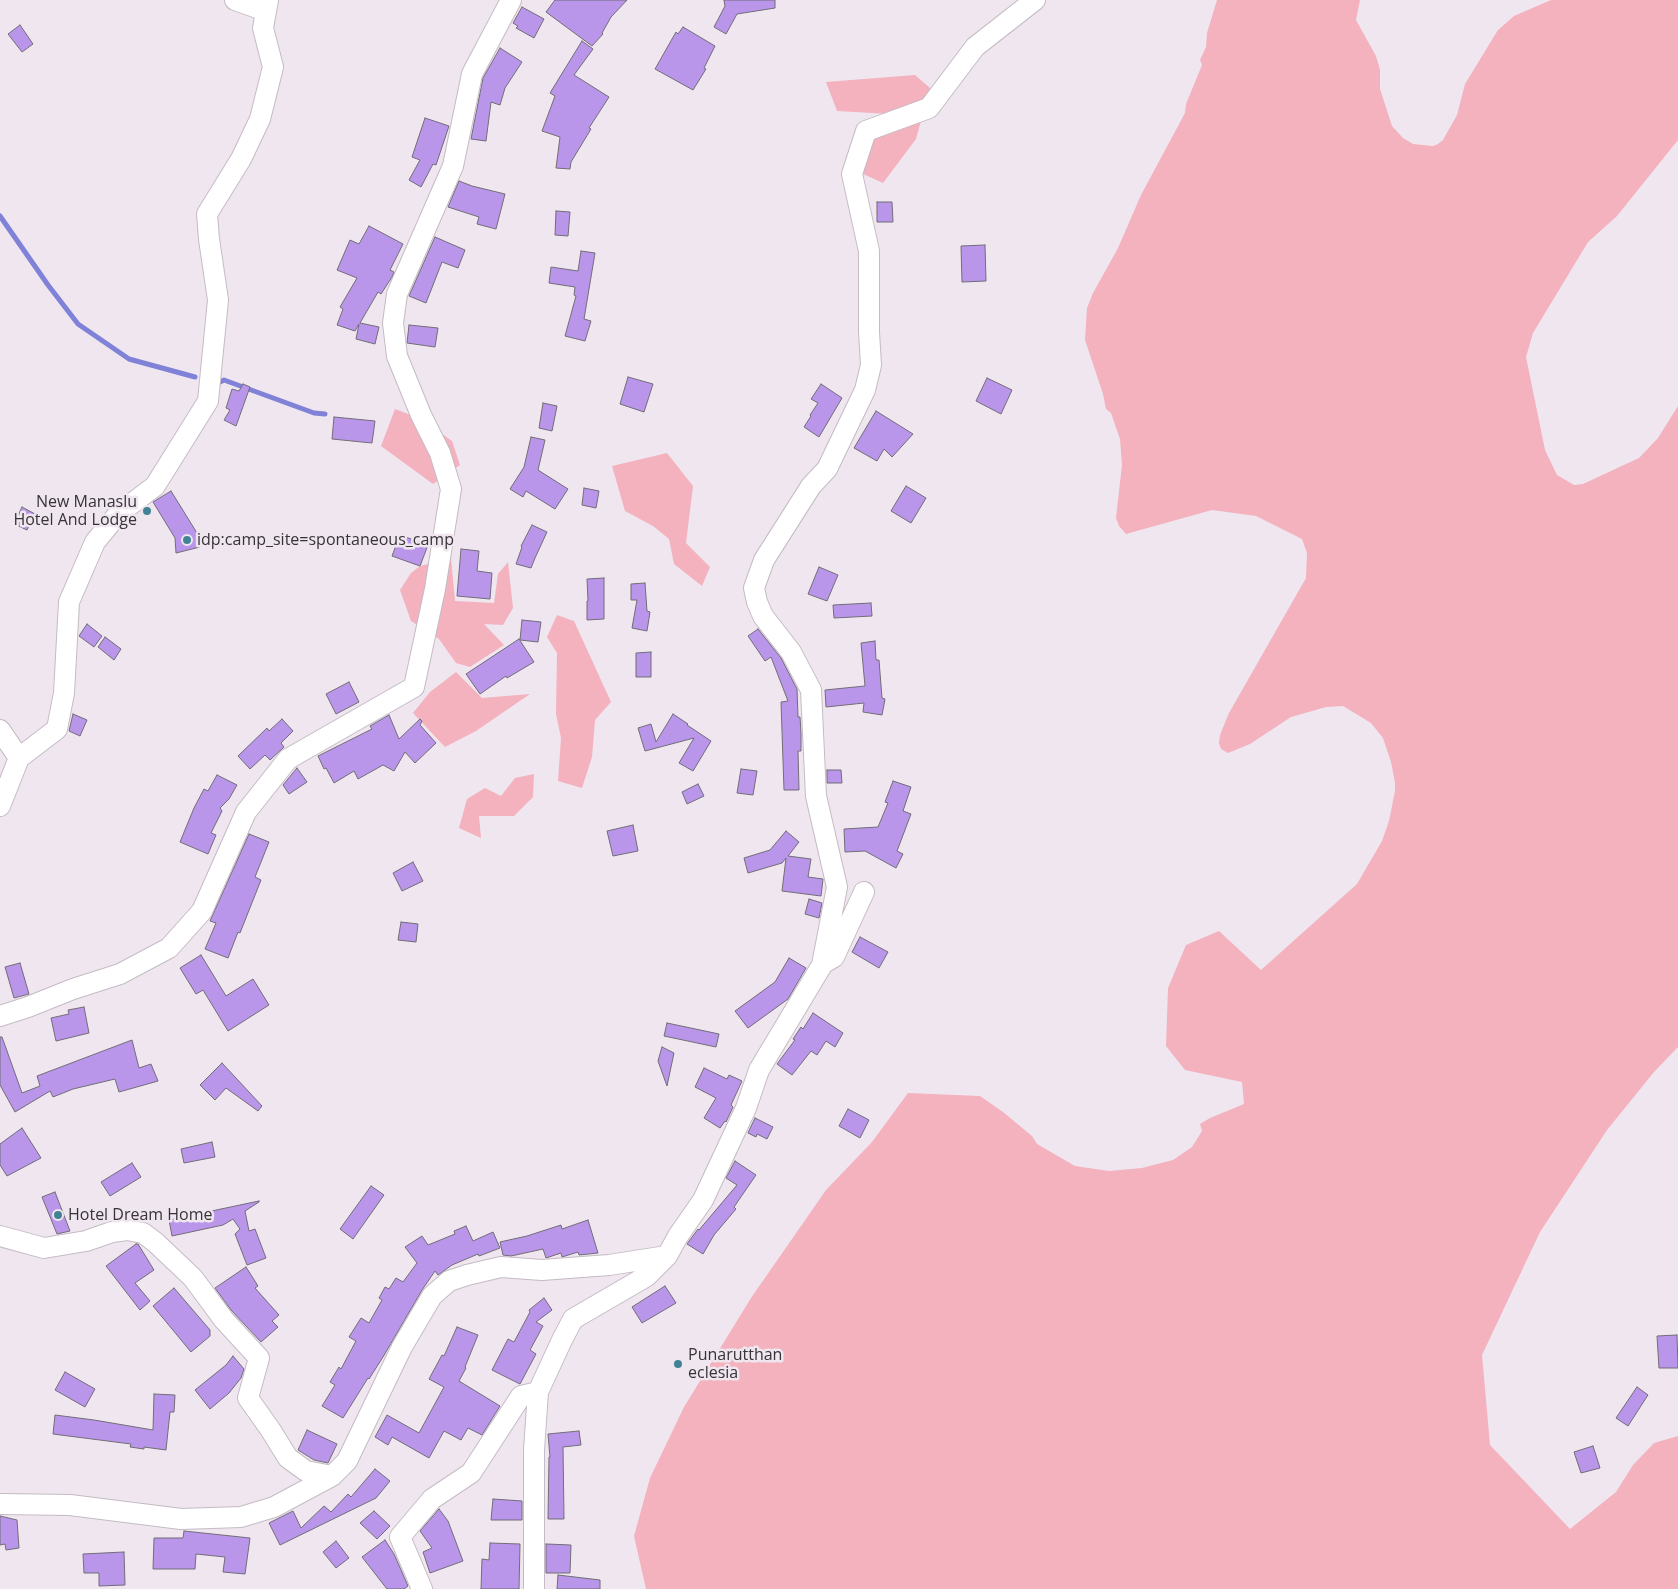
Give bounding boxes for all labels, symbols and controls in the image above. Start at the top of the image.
place label: New Manaslu Hotel And Lodge [13,492,137,530]
marker: New Manaslu Hotel And Lodge [141,505,153,517]
place label: idp:camp_site=spontaneous_camp [197,530,454,550]
marker: idp:camp_site=spontaneous_camp [181,534,193,546]
place label: Hotel Dream Home [68,1205,213,1225]
marker: Hotel Dream Home [52,1209,64,1221]
place label: Punarutthan eclesia [688,1345,782,1383]
marker: Punarutthan eclesia [672,1358,684,1370]

